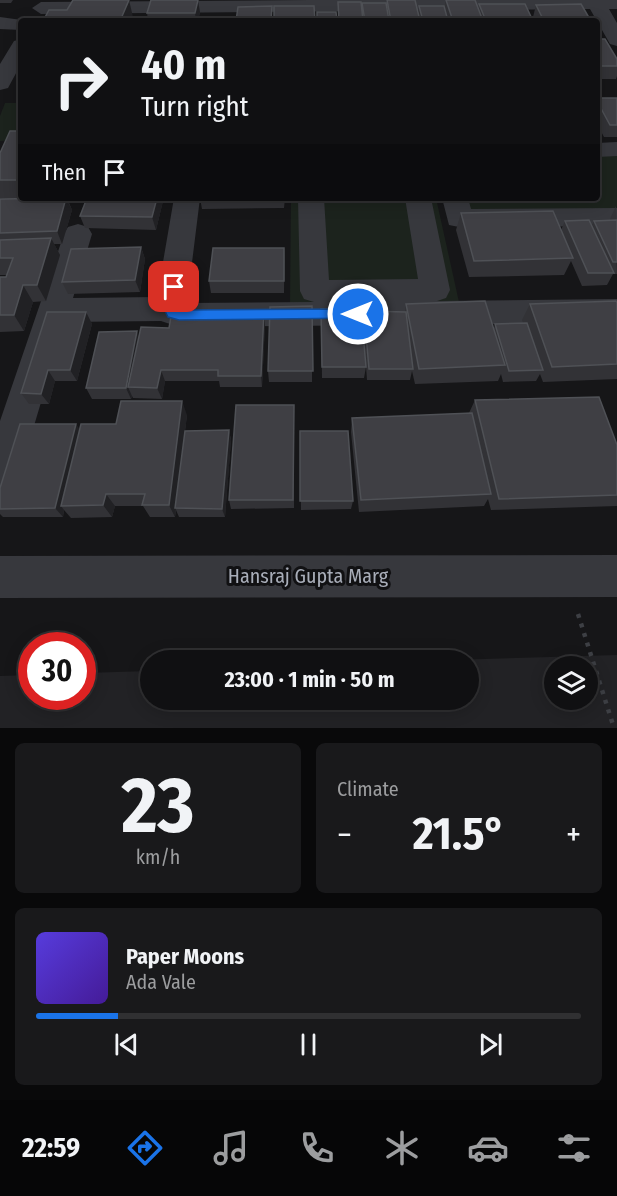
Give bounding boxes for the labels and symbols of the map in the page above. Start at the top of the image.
pin [148,261,199,312]
position arrow [326,282,390,346]
street label: Hansraj Gupta Marg [228,564,389,588]
speed limit sign: 30 [18,632,96,710]

